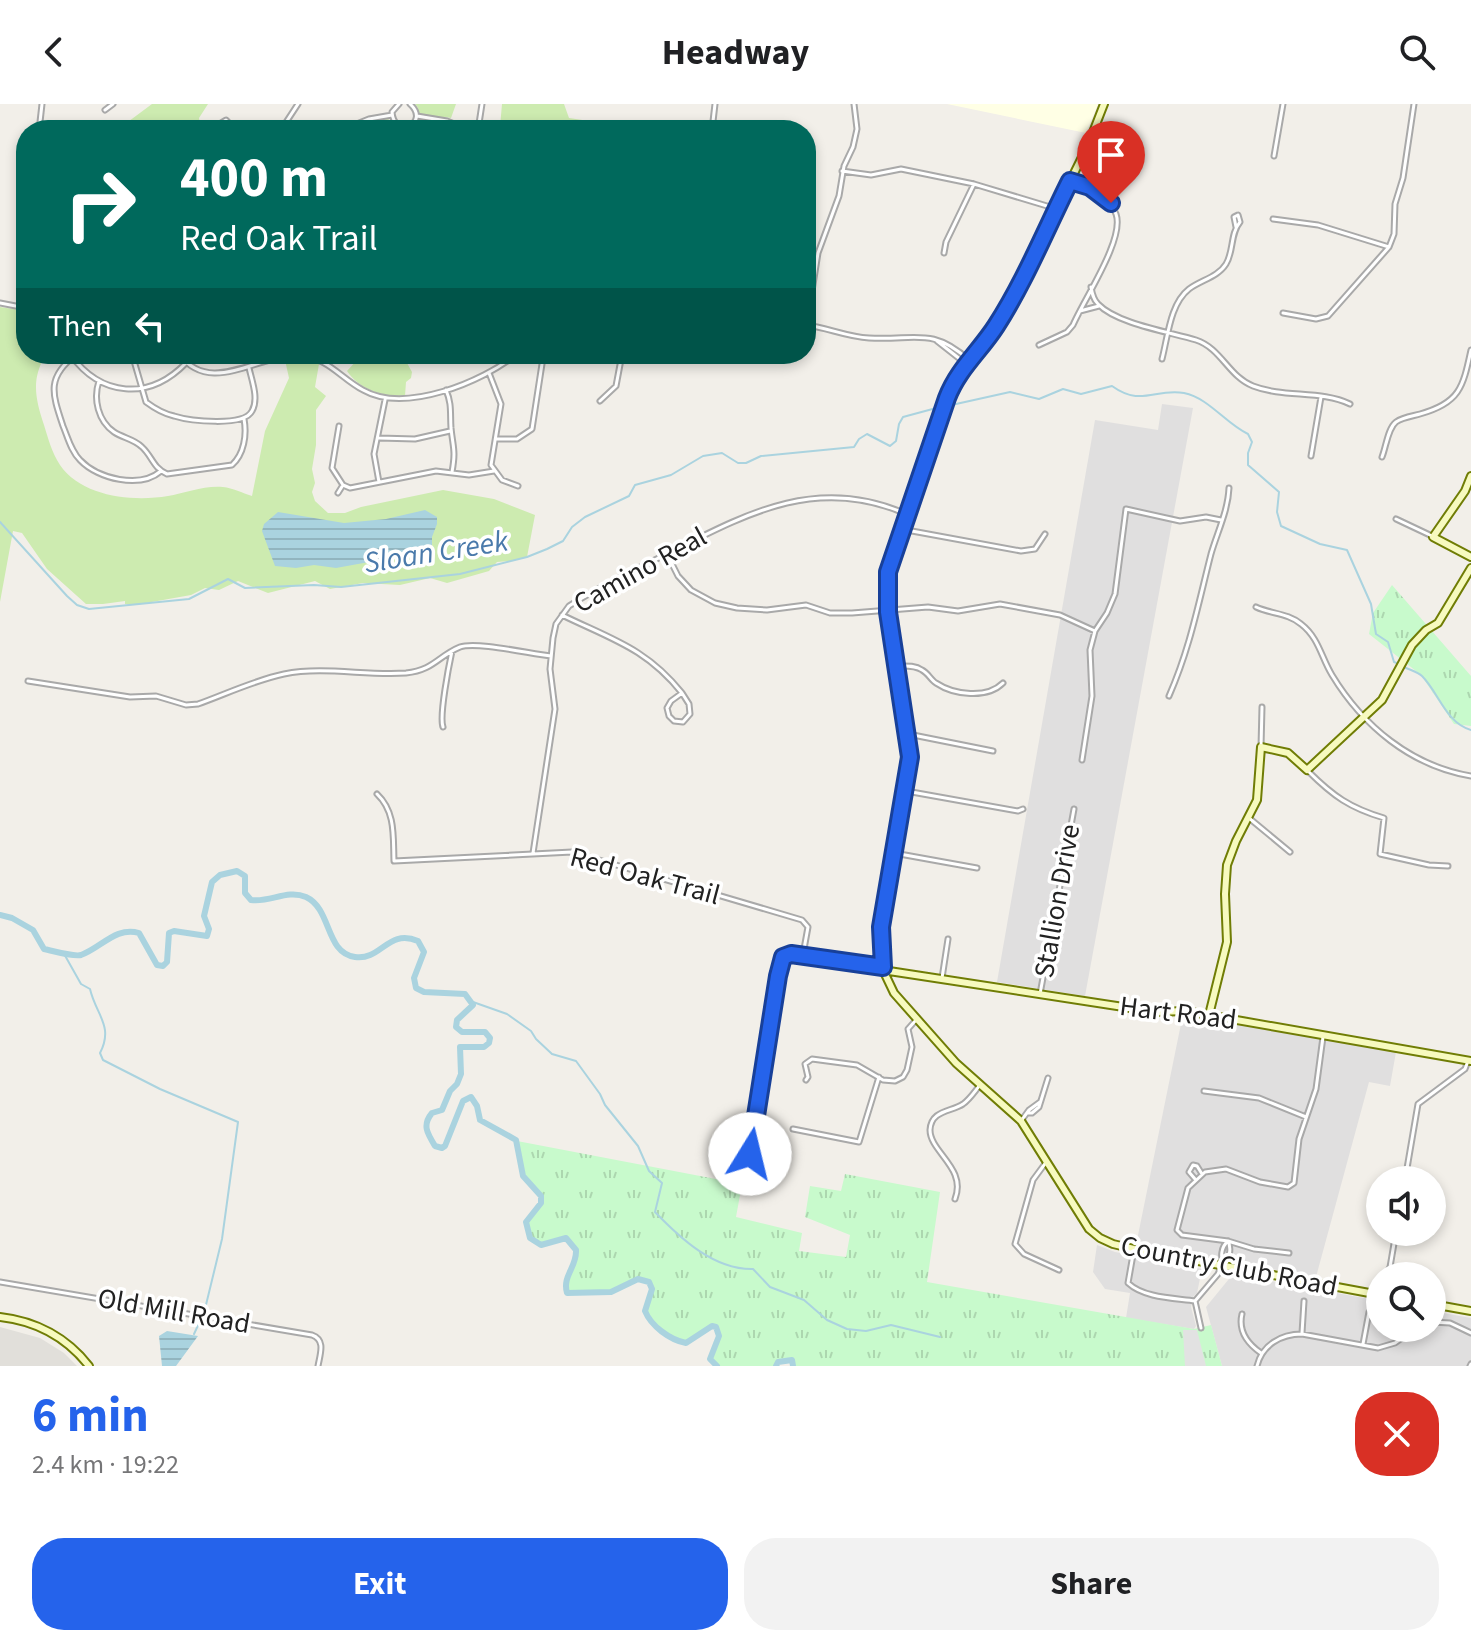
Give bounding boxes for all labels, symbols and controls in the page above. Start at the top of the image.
text: Headway [662,27,809,78]
icon: back [32,30,76,74]
icon: search [1395,30,1439,74]
pin [1077,121,1145,203]
icon: arrive [1089,133,1133,177]
text: 400 m [180,139,328,218]
icon: right [48,152,152,256]
text: Red Oak Trail [180,213,378,264]
icon: left [128,304,172,348]
text: Then [48,305,112,348]
street label: Camino Real [566,517,714,623]
water label: Sloan Creek [361,519,512,585]
street label: Stallion Drive [1024,821,1090,981]
street label: Red Oak Trail [566,837,724,915]
street label: Hart Road [1117,986,1239,1040]
position arrow [708,1112,792,1196]
map controls [1366,1166,1446,1342]
button: sound [1366,1166,1446,1246]
street label: Country Club Road [1117,1225,1341,1307]
button: search [1366,1262,1446,1342]
street label: Old Mill Road [95,1278,253,1344]
text: 6 min [32,1382,149,1450]
button: close [1355,1392,1439,1476]
text: 2.4 km · 19:22 [32,1446,179,1483]
button: Exit [32,1538,728,1630]
button: Share [744,1538,1439,1630]

